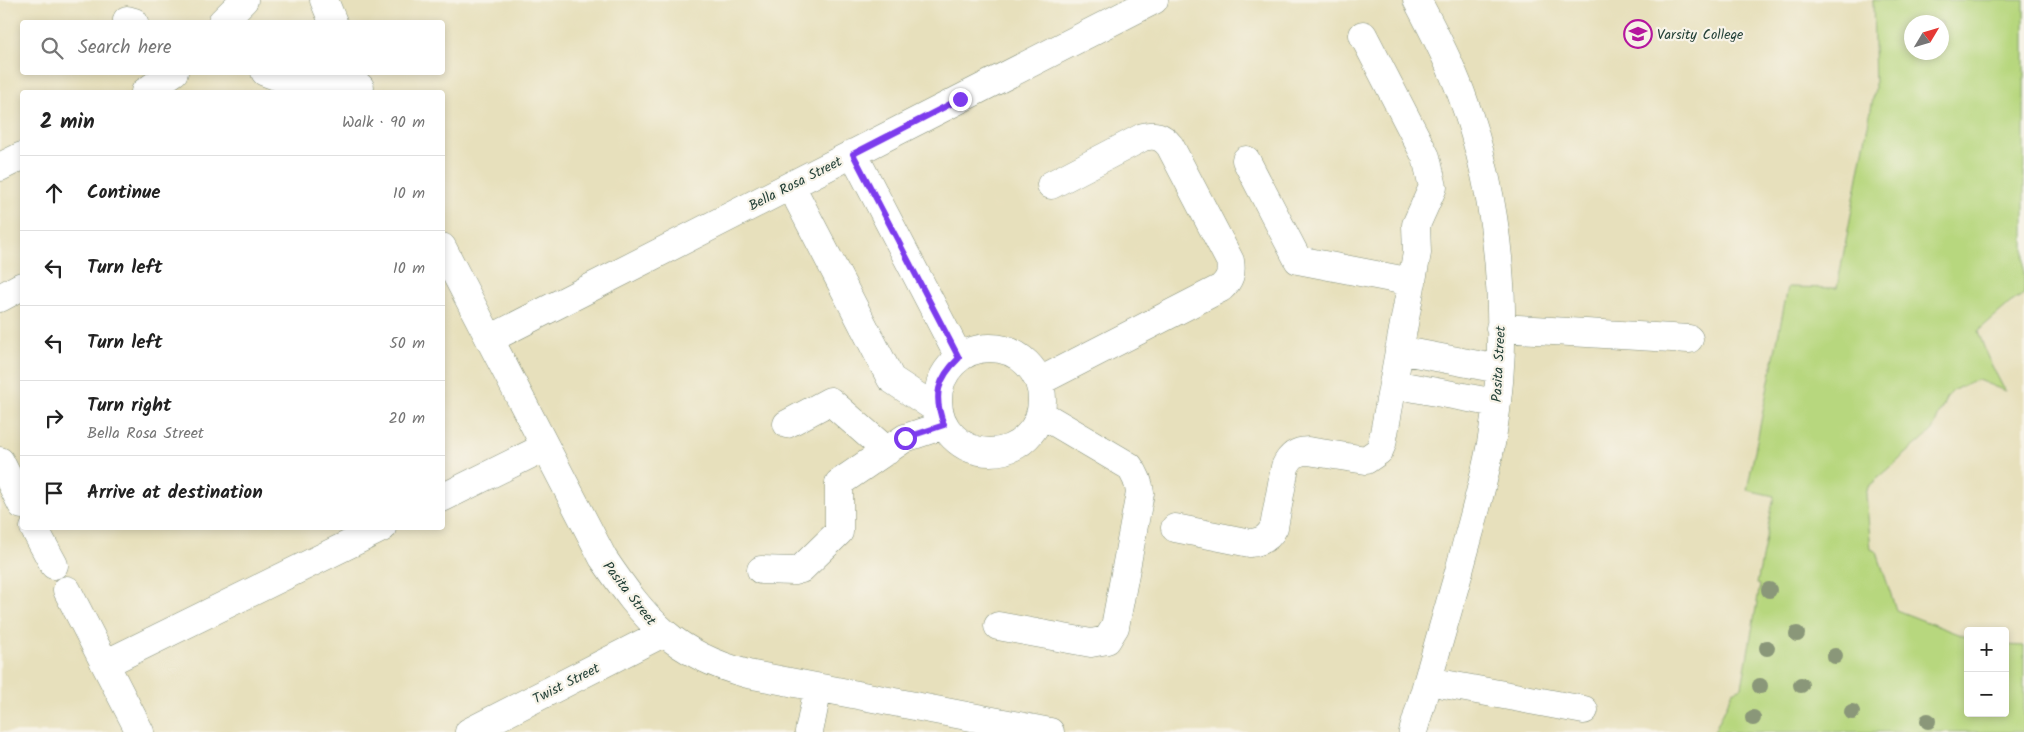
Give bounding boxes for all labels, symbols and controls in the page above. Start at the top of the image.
north arrow [1904,15,1949,60]
school or university icon: Varsity College [1623,19,1653,49]
search box [20,20,445,75]
place label: Varsity College [1657,24,1744,46]
text: Search here [78,33,172,63]
icon: search [38,34,66,62]
route end [949,88,972,111]
text: 2 min [40,106,95,139]
text: Walk · 90 m [342,110,425,135]
street label: Bella Rosa Street [745,151,847,217]
text: Continue [87,178,160,208]
icon: ahead [40,179,68,207]
text: 10 m [393,181,425,206]
text: Turn left [87,253,162,283]
icon: left [40,254,68,282]
text: 10 m [393,256,425,281]
street label: Pasita Street [1486,325,1512,403]
text: Turn left [87,328,162,358]
icon: left [40,329,68,357]
text: 50 m [389,331,425,356]
text: Turn right [87,391,172,421]
icon: right [40,404,68,432]
text: 20 m [389,406,425,431]
text: Bella Rosa Street [87,421,204,446]
route start [894,427,917,450]
text: Arrive at destination [87,478,263,508]
icon: arrive [40,479,68,507]
street label: Pasita Street [597,557,662,631]
map controls [1964,627,2009,717]
button: + [1964,627,2009,672]
street label: Twist Street [529,657,604,710]
button: − [1964,672,2009,717]

